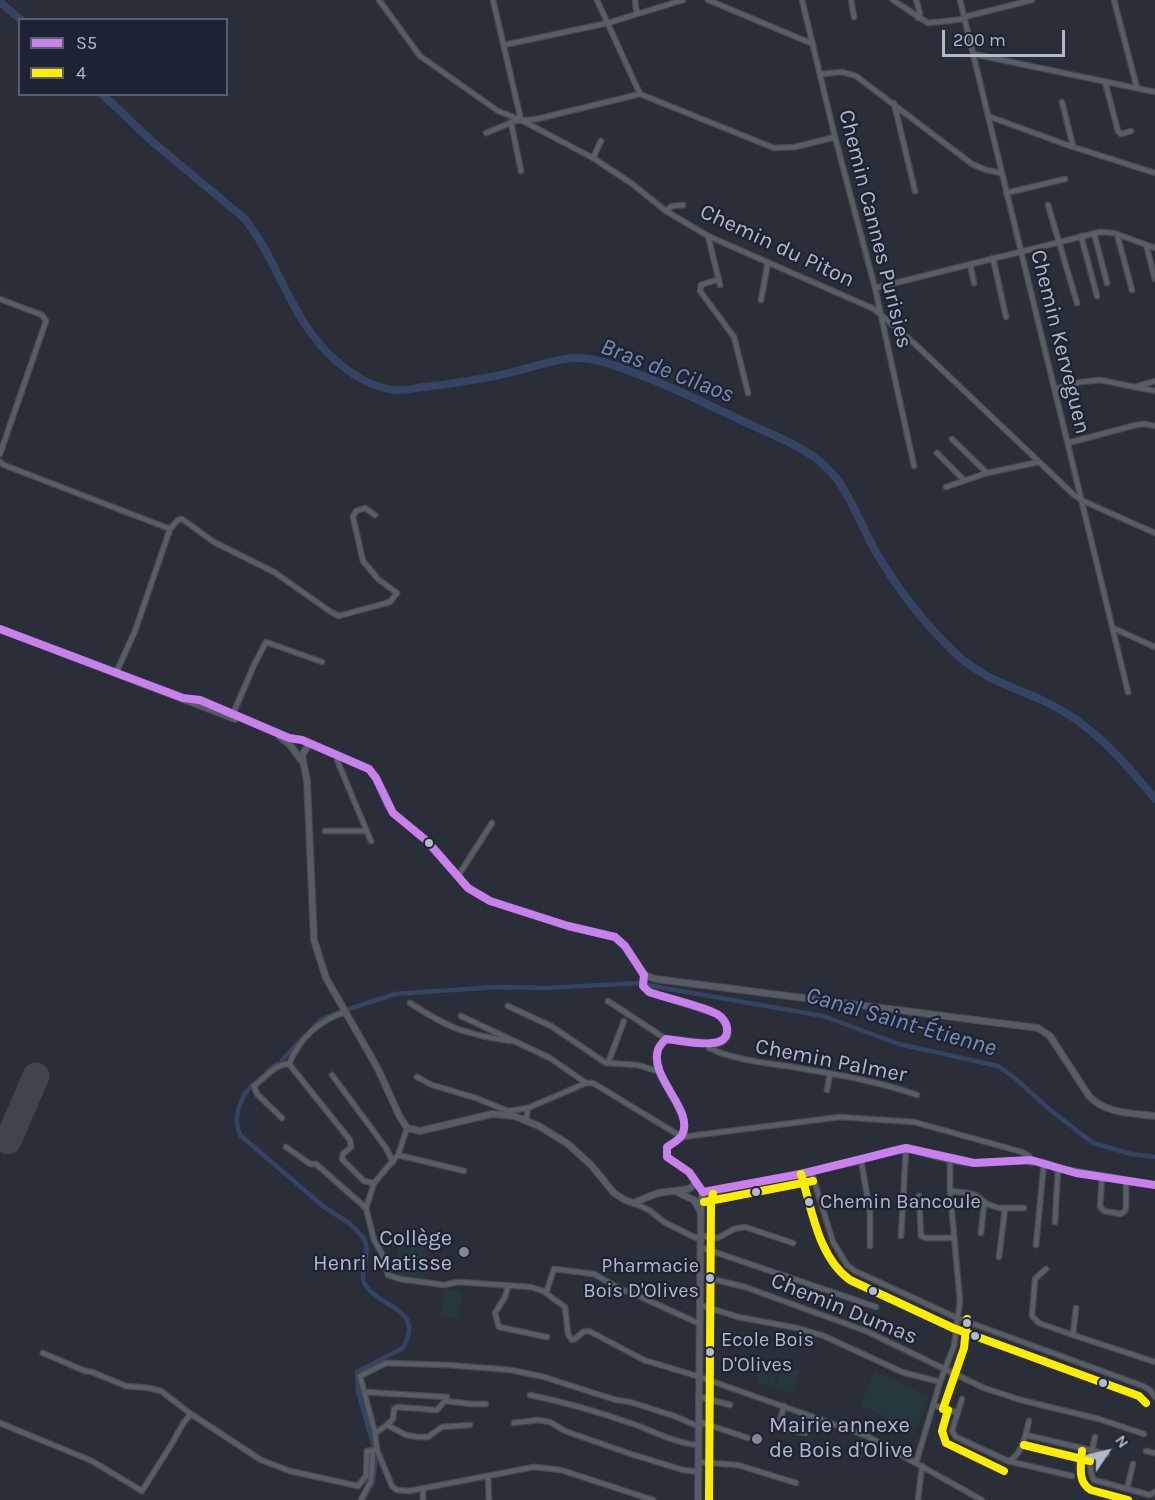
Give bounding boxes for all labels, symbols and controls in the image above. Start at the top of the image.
legend [18,18,228,96]
scale bar [945,18,1068,56]
text: 200 m [953,29,1006,51]
text: S5 [76,32,97,54]
text: 4 [76,62,86,84]
street label: Chemin Cannes Purisies [833,107,917,351]
street label: Chemin du Piton [695,199,859,293]
street label: Chemin Kerveguen [1024,247,1096,437]
water label: Bras de Cilaos [596,332,738,410]
unlabelled marker [423,837,435,849]
water label: Canal Saint-Étienne [802,981,1000,1063]
street label: Chemin Palmer [753,1033,909,1089]
unlabelled marker [750,1186,762,1198]
place label: Chemin Bancoule [820,1190,981,1214]
marker: Chemin Bancoule [803,1196,815,1208]
place label: Collège Henri Matisse [313,1226,452,1278]
marker: Collège Henri Matisse [457,1245,471,1259]
place label: Pharmacie Bois D'Olives [583,1254,699,1301]
street label: Chemin Dumas [767,1268,921,1350]
marker: Pharmacie Bois D'Olives [704,1272,716,1284]
unlabelled marker [867,1285,879,1297]
unlabelled marker [961,1317,973,1329]
place label: Ecole Bois D'Olives [721,1328,814,1375]
unlabelled marker [969,1330,981,1342]
marker: Ecole Bois D'Olives [704,1346,716,1358]
unlabelled marker [1097,1377,1109,1389]
place label: Mairie annexe de Bois d'Olive [769,1413,913,1464]
north arrow [1077,1422,1137,1482]
text: N [1111,1431,1133,1452]
marker: Mairie annexe de Bois d'Olive [750,1432,764,1446]

